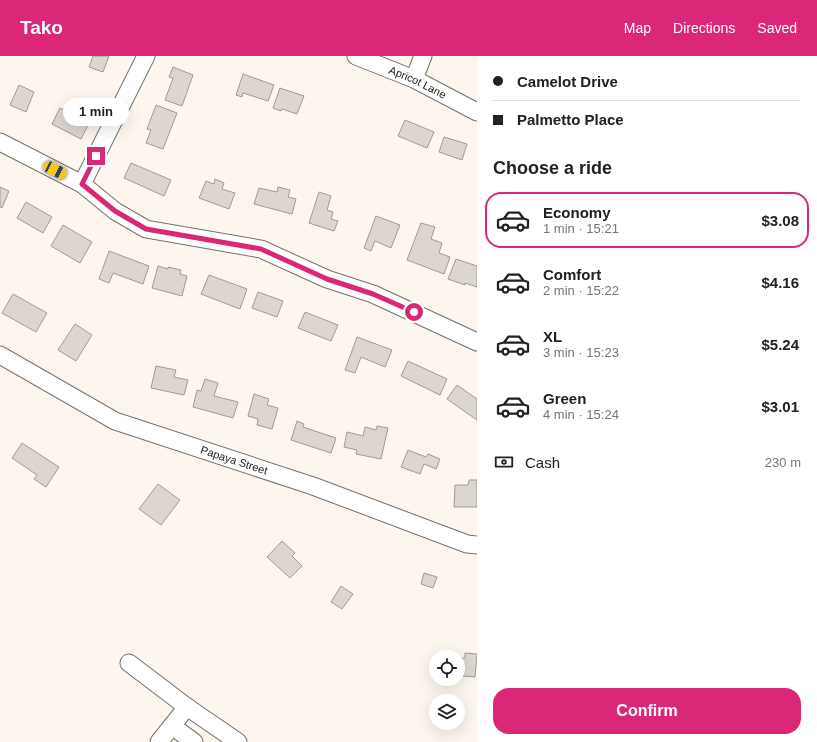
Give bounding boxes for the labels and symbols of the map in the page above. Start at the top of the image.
street label: Apricot Lane [387,64,448,101]
callout: 1 min [63,98,129,126]
route end [87,147,105,165]
car [42,159,68,181]
route start [405,303,423,321]
street label: Papaya Street [199,444,269,477]

